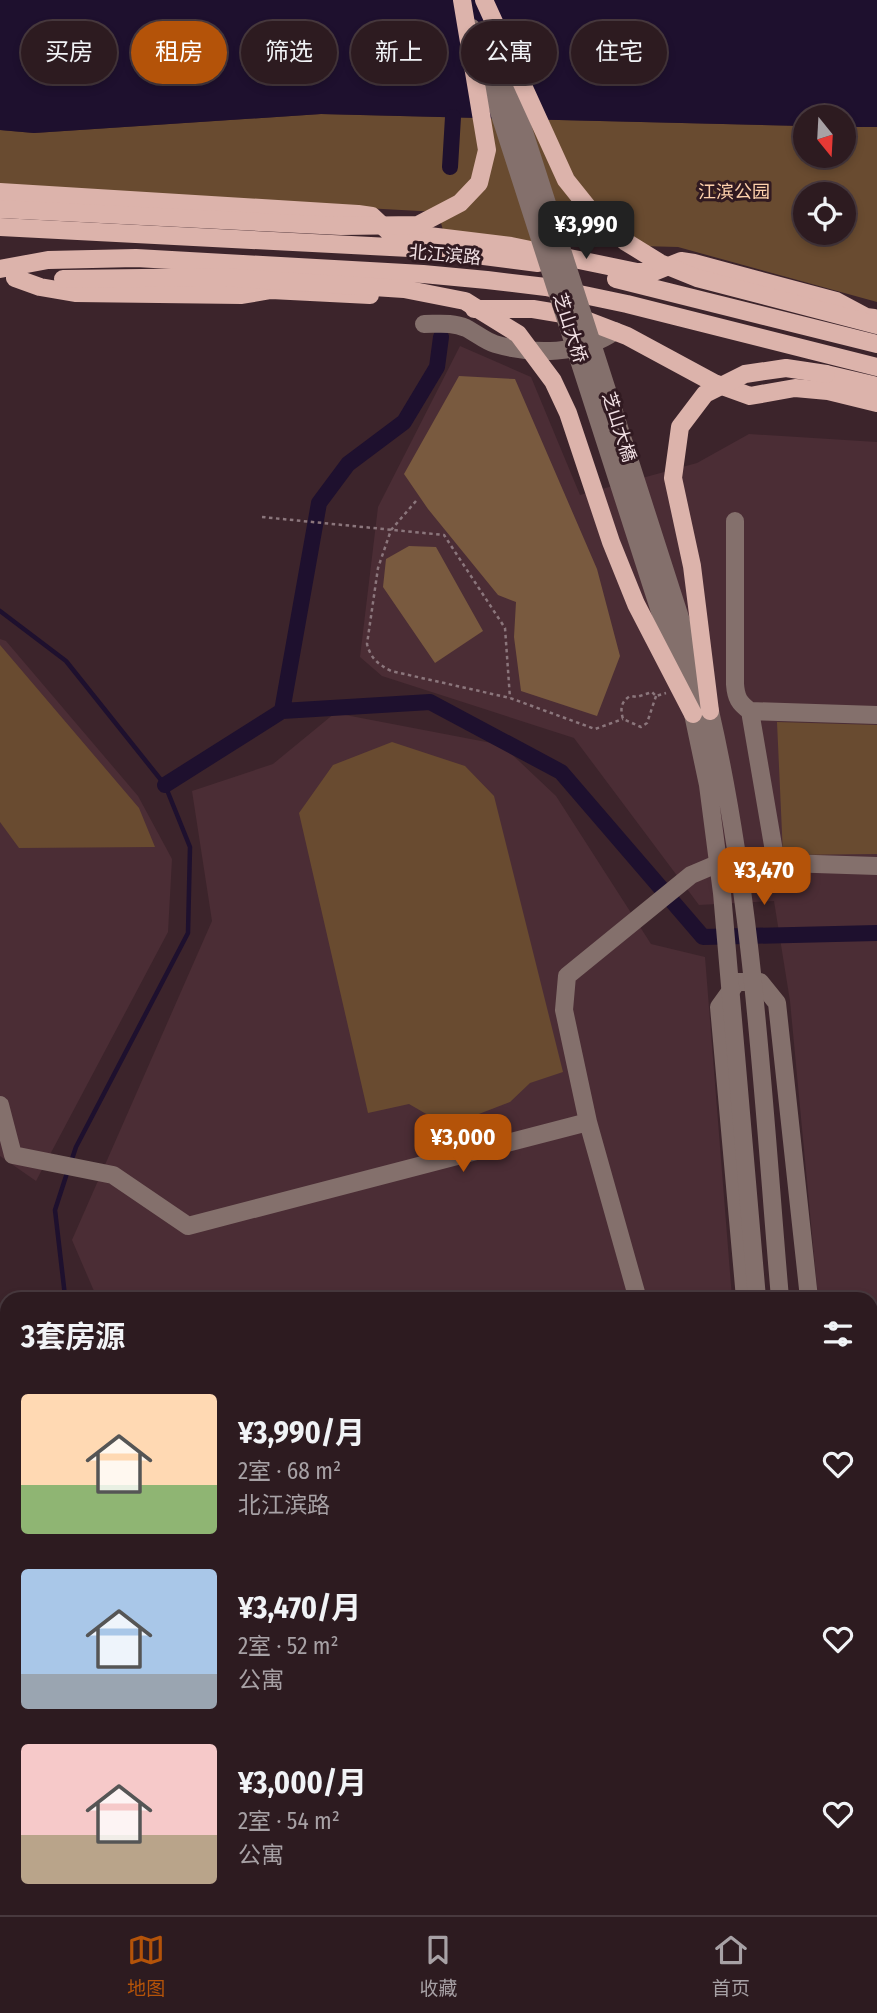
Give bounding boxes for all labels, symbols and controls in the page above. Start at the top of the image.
chip: 买房 [21,21,117,84]
chip: 租房 [131,21,227,84]
chip: 筛选 [241,21,337,84]
chip: 新上 [351,21,447,84]
chip: 公寓 [461,21,557,84]
chip: 住宅 [571,21,667,84]
north arrow [793,105,856,168]
map controls [793,105,856,245]
park label: 江滨公园 [698,181,770,203]
button: locate [793,182,856,245]
pin: ¥3,990 [529,202,643,261]
text: ¥3,990 [554,210,618,238]
street label: 北江滨路 [408,241,482,269]
street label: 芝山大桥 [548,290,592,366]
street label: 芝山大橋 [597,389,641,465]
pin: ¥3,470 [707,848,821,907]
text: ¥3,470 [734,856,794,884]
pin: ¥3,000 [406,1114,520,1174]
text: ¥3,000 [430,1123,496,1151]
icon: filters [819,1315,857,1353]
text: 3套房源 [21,1319,125,1355]
text: ¥3,990/月 [238,1415,365,1451]
icon: home [77,1422,161,1506]
icon: heart [819,1445,857,1483]
text: 2室 · 68 m² [238,1457,341,1485]
text: 北江滨路 [238,1491,330,1519]
text: ¥3,470/月 [238,1590,361,1626]
icon: home [77,1597,161,1681]
icon: heart [819,1620,857,1658]
text: 2室 · 52 m² [238,1632,339,1660]
text: 公寓 [238,1666,284,1694]
text: ¥3,000/月 [238,1765,367,1801]
icon: home [77,1772,161,1856]
icon: heart [819,1795,857,1833]
text: 2室 · 54 m² [238,1807,340,1835]
text: 公寓 [238,1841,284,1869]
tab: 地图 [127,1931,165,2000]
tab: 收藏 [419,1931,458,2000]
tab: 首页 [712,1931,750,2000]

